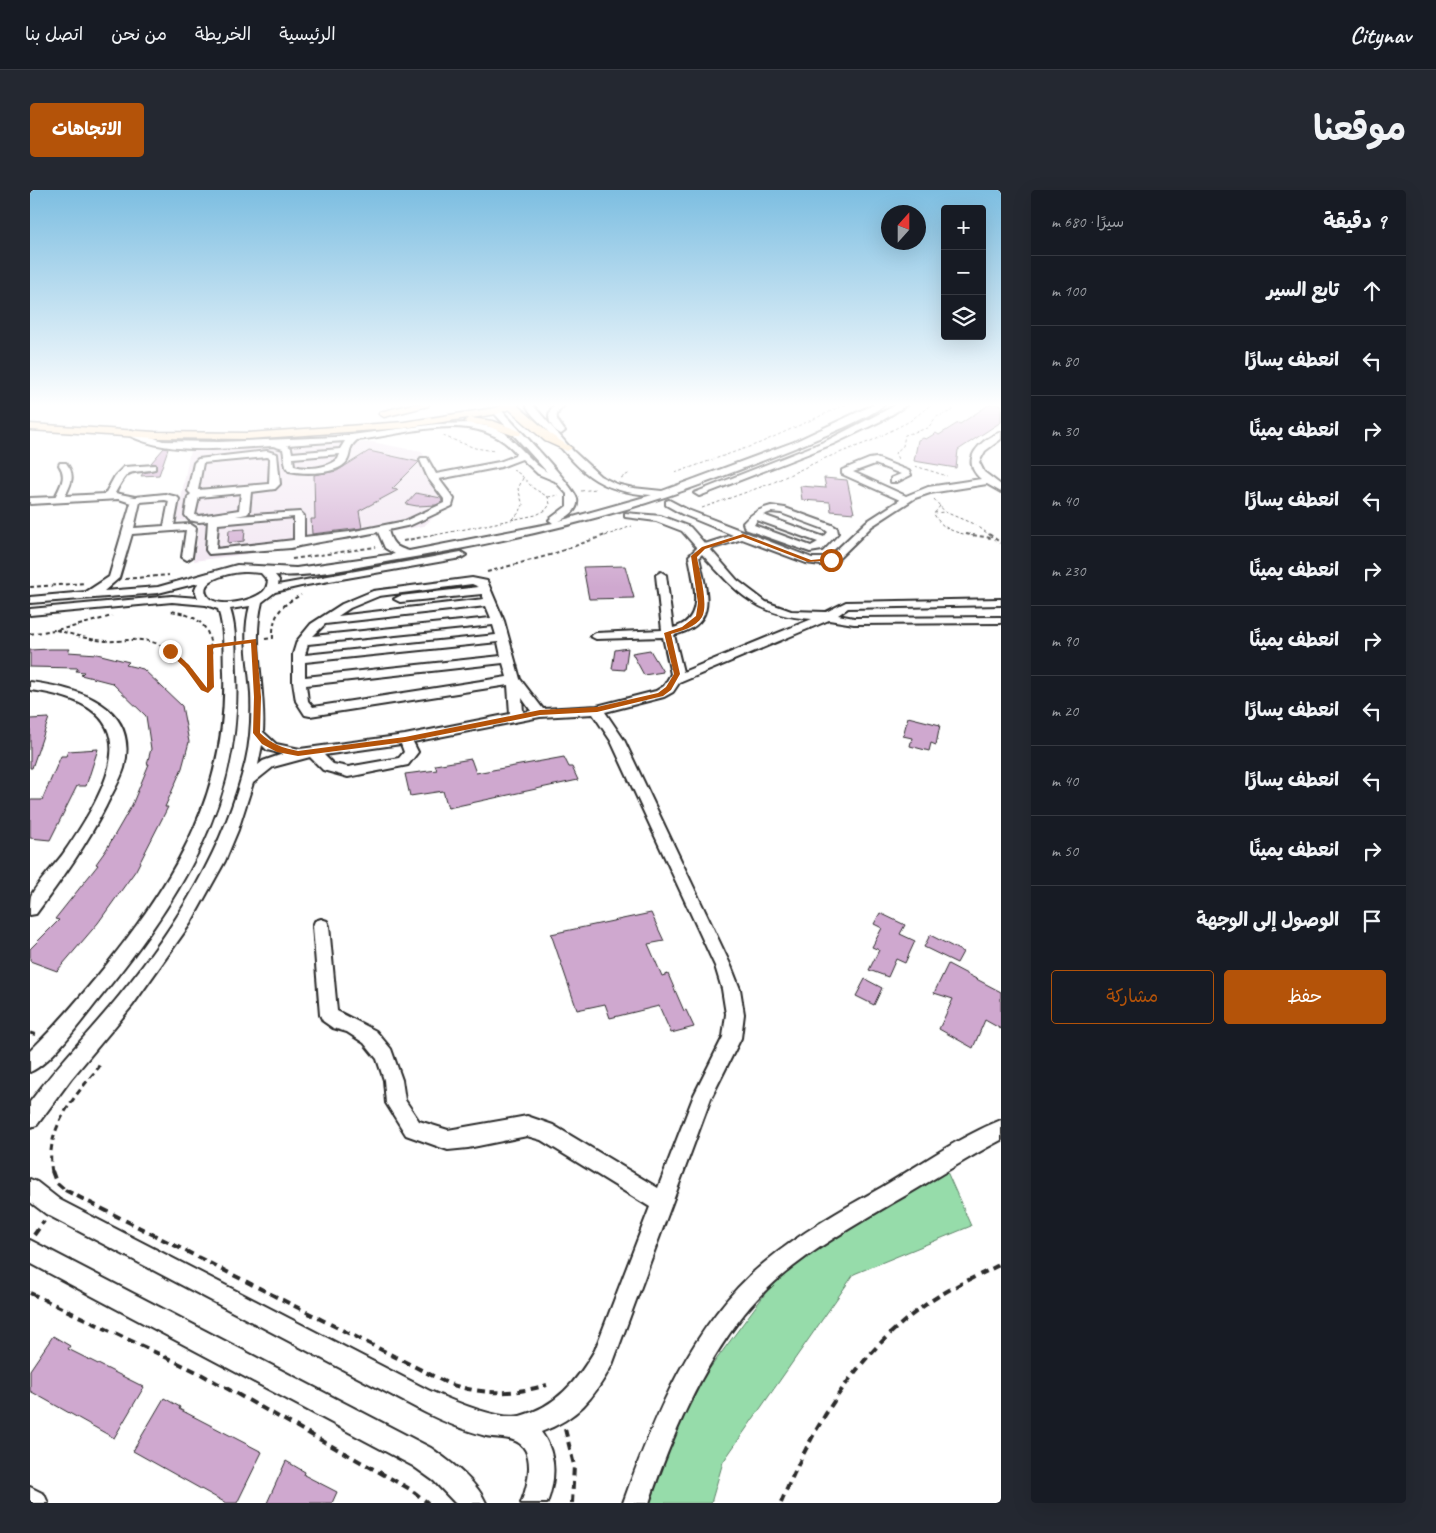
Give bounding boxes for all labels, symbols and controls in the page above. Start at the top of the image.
text: Citynav [1350,20,1411,50]
text: اتصل بنا [25,23,83,45]
text: من نحن [111,23,167,45]
text: الخريطة [195,23,251,45]
text: الرئيسية [279,23,336,45]
button: الاتجاهات [30,103,144,157]
text: موقعنا [1313,106,1406,151]
north arrow [881,205,926,250]
map controls [941,205,986,340]
button: + [941,205,986,250]
text: 9 دقيقة [1323,208,1386,234]
text: سيرًا · 680 m [1051,212,1124,232]
button: − [941,250,986,295]
icon: ahead [1358,277,1386,305]
text: تابع السير [1267,278,1339,302]
text: 100 m [1051,281,1085,301]
button: layers [941,295,986,340]
icon: left [1358,347,1386,375]
text: انعطف يسارًا [1245,348,1339,372]
text: 80 m [1051,351,1078,371]
icon: right [1358,417,1386,445]
text: انعطف يمينًا [1250,418,1339,442]
text: 30 m [1051,421,1078,441]
icon: left [1358,487,1386,515]
text: انعطف يسارًا [1245,488,1339,512]
text: 40 m [1051,491,1078,511]
route start [820,549,843,572]
icon: right [1358,557,1386,585]
text: انعطف يمينًا [1250,558,1339,582]
text: 230 m [1051,561,1085,581]
icon: right [1358,627,1386,655]
text: انعطف يمينًا [1250,628,1339,652]
text: 90 m [1051,631,1078,651]
route end [159,640,182,663]
icon: left [1358,697,1386,725]
text: انعطف يسارًا [1245,698,1339,722]
text: 20 m [1051,701,1078,721]
icon: left [1358,767,1386,795]
text: انعطف يسارًا [1245,768,1339,792]
text: 40 m [1051,771,1078,791]
icon: right [1358,837,1386,865]
text: انعطف يمينًا [1250,838,1339,862]
text: 50 m [1051,841,1078,861]
icon: arrive [1358,907,1386,935]
text: الوصول إلى الوجهة [1196,908,1339,932]
button: مشاركة [1051,970,1214,1024]
button: حفظ [1224,970,1386,1024]

